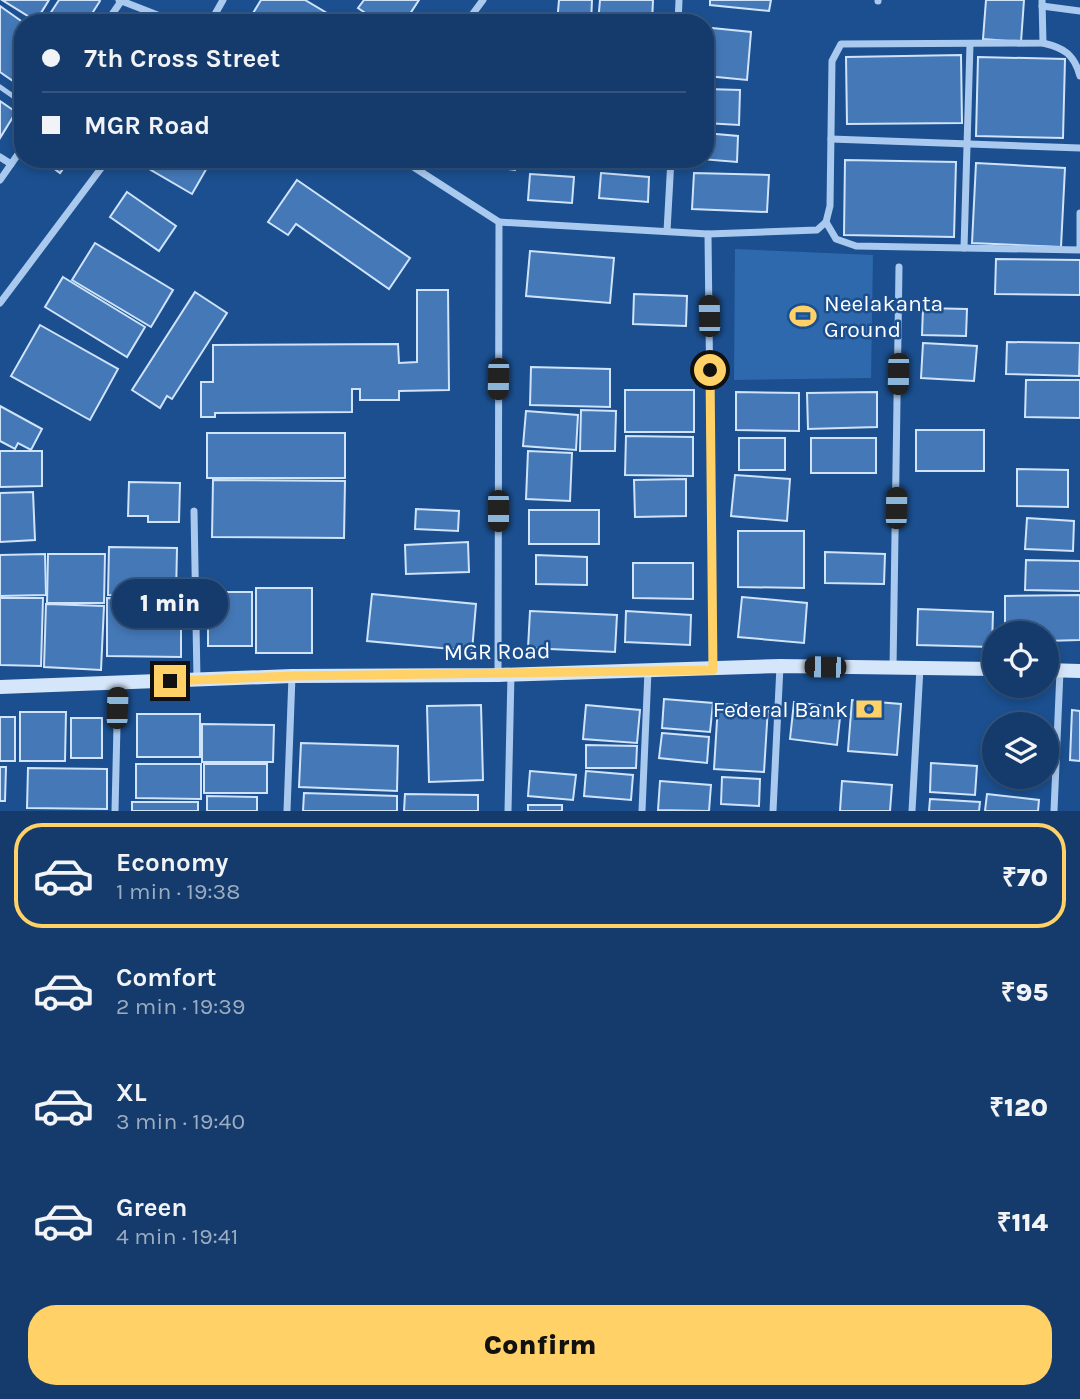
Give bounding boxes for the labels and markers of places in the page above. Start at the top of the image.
place label: Neelakanta Ground [824,290,943,343]
sports icon: Neelakanta Ground [788,301,818,331]
bank icon: Federal Bank [854,694,884,724]
place label: Federal Bank [713,696,848,723]

